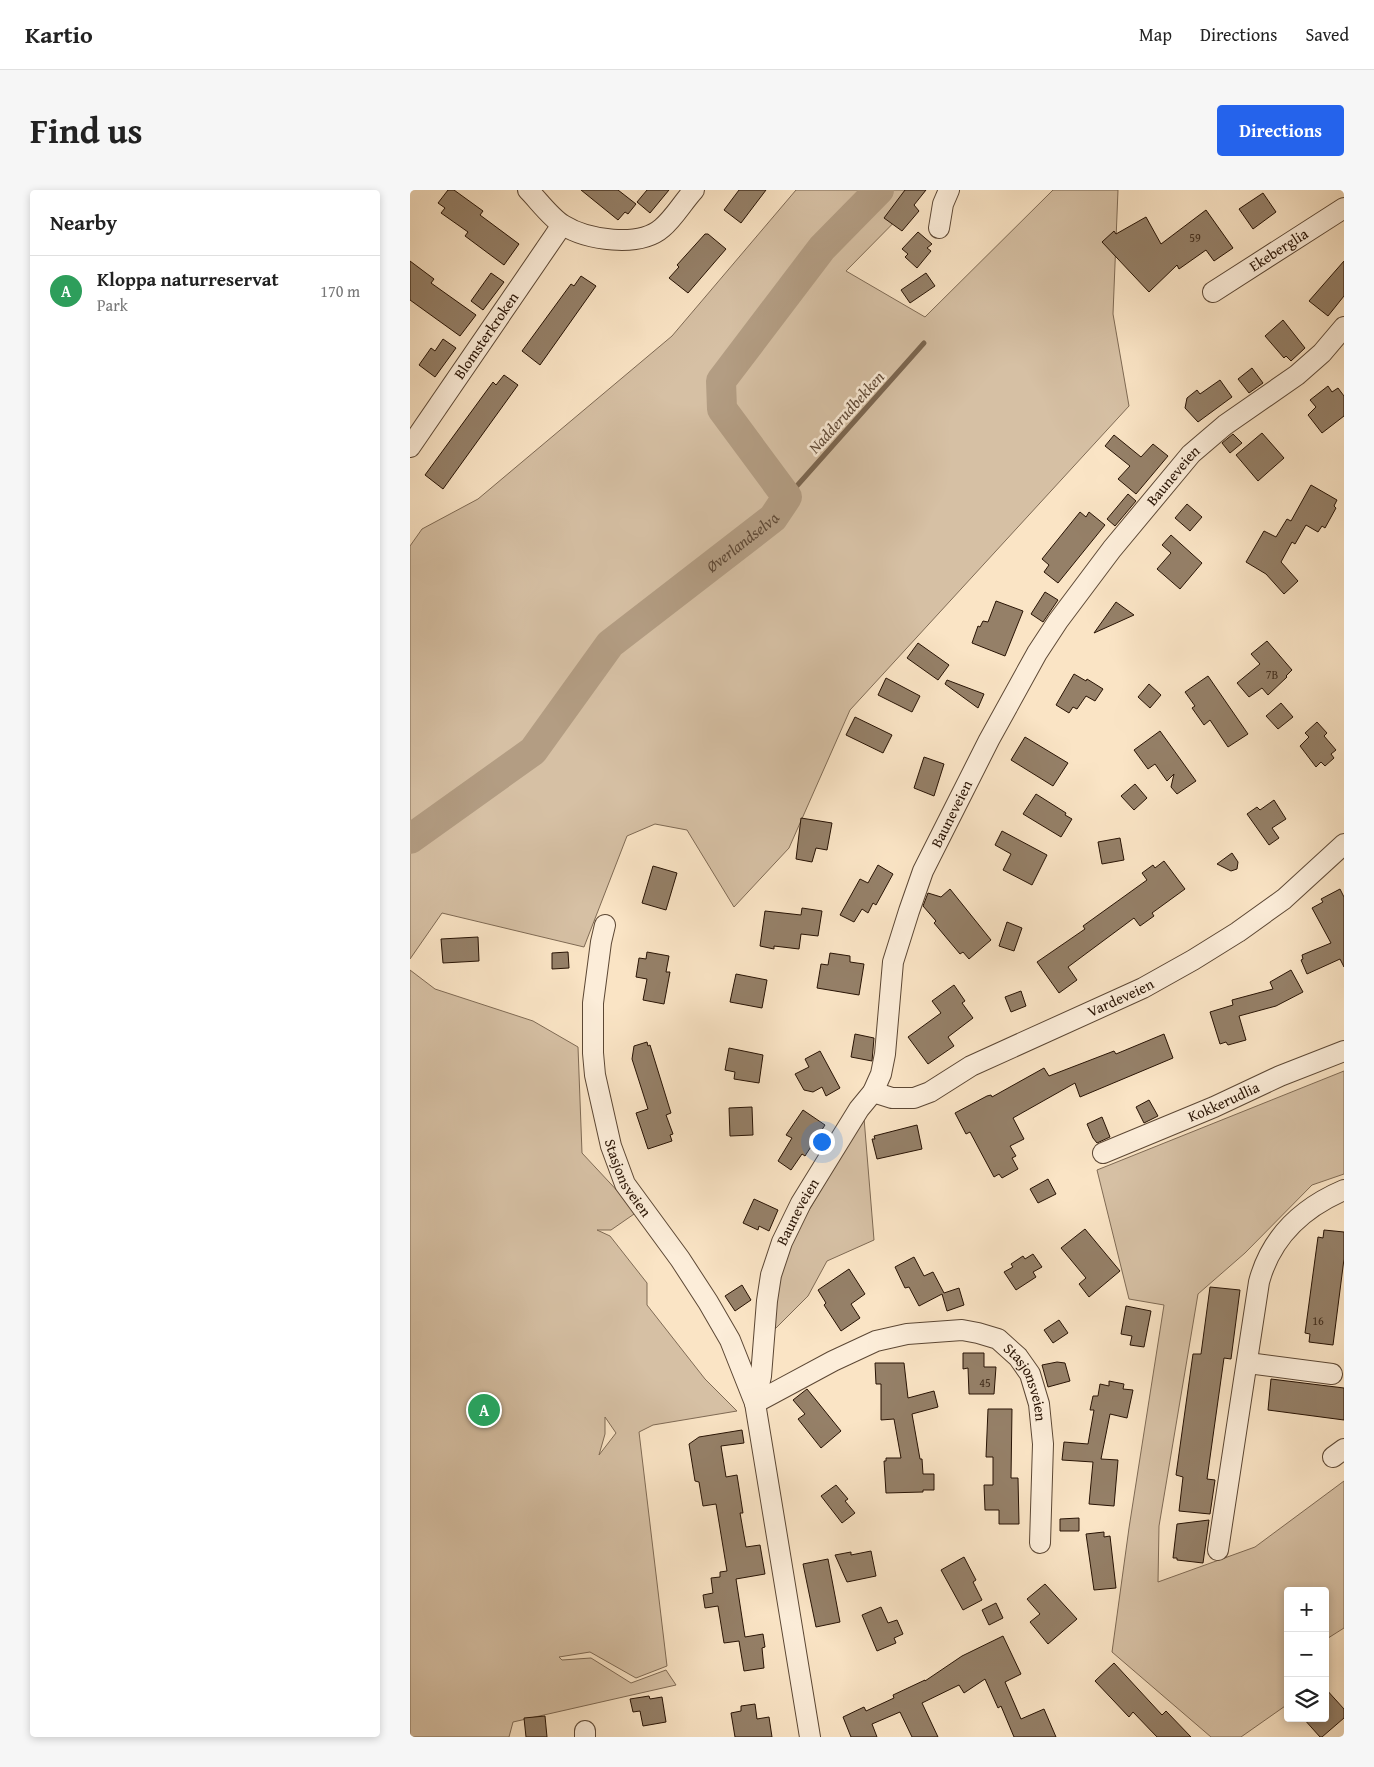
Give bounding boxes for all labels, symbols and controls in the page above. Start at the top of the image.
text: Kartio [25,17,93,52]
text: Map [1139,21,1172,48]
text: Directions [1200,21,1277,48]
text: Saved [1305,21,1349,48]
text: Find us [30,105,143,156]
button: Directions [1217,105,1344,156]
text: Nearby [50,207,117,238]
street label: Ekeberglia [1245,223,1312,276]
house number: 59 [1189,229,1201,246]
text: Kloppa naturreservat [97,265,279,293]
text: A [61,279,71,303]
text: 170 m [320,279,360,303]
street label: Blomsterkroken [449,287,523,383]
text: Park [97,293,128,317]
water label: Nadderudbekken [802,365,890,459]
street label: Bauneveien [1141,440,1204,510]
water label: Øverlandselva [701,507,786,578]
house number: 7B [1266,666,1278,683]
street label: Bauneveien [925,776,977,851]
street label: Vardeveien [1084,973,1158,1022]
street label: Kokkerudlia [1185,1076,1263,1127]
your location [809,1129,835,1155]
street label: Stasjonsveien [600,1137,657,1221]
street label: Bauneveien [771,1174,824,1249]
house number: 16 [1312,1312,1324,1329]
street label: Stasjonsveien [999,1338,1052,1423]
house number: 45 [979,1374,991,1391]
pin: A [468,1391,500,1429]
map controls [1284,1587,1329,1722]
button: + [1284,1587,1329,1632]
button: − [1284,1632,1329,1677]
button: layers [1284,1677,1329,1722]

